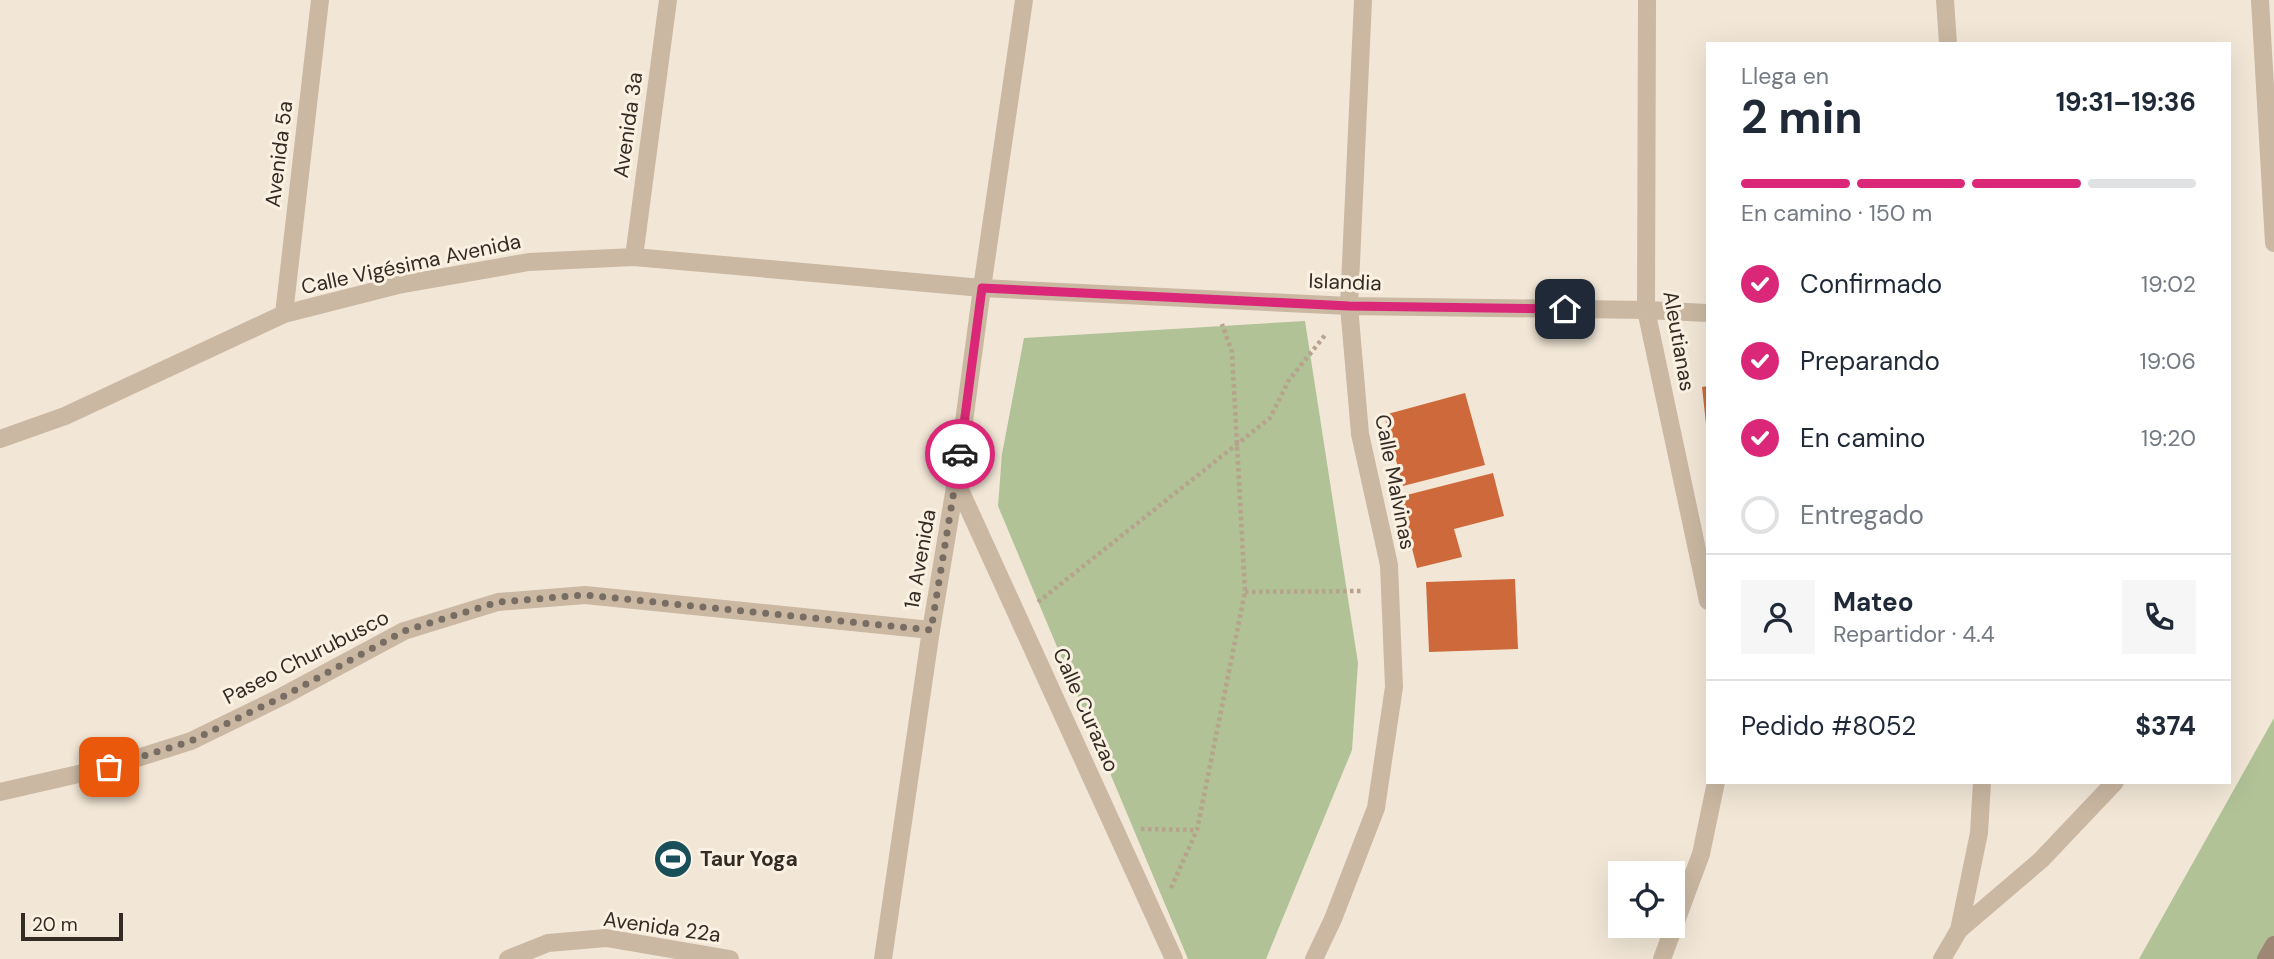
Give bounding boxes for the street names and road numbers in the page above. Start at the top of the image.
street label: Avenida 3a [607,70,649,180]
street label: Avenida 5a [259,99,299,209]
street label: Calle Vigésima Avenida [299,227,523,301]
street label: Islandia [1308,267,1382,297]
street label: Aleutianas [1656,289,1702,393]
street label: Calle Malvinas [1368,412,1422,552]
street label: 1a Avenida [897,507,943,611]
street label: Paseo Churubusco [218,603,394,711]
street label: Calle Curazao [1046,643,1126,777]
street label: Avenida 22a [602,905,722,949]

